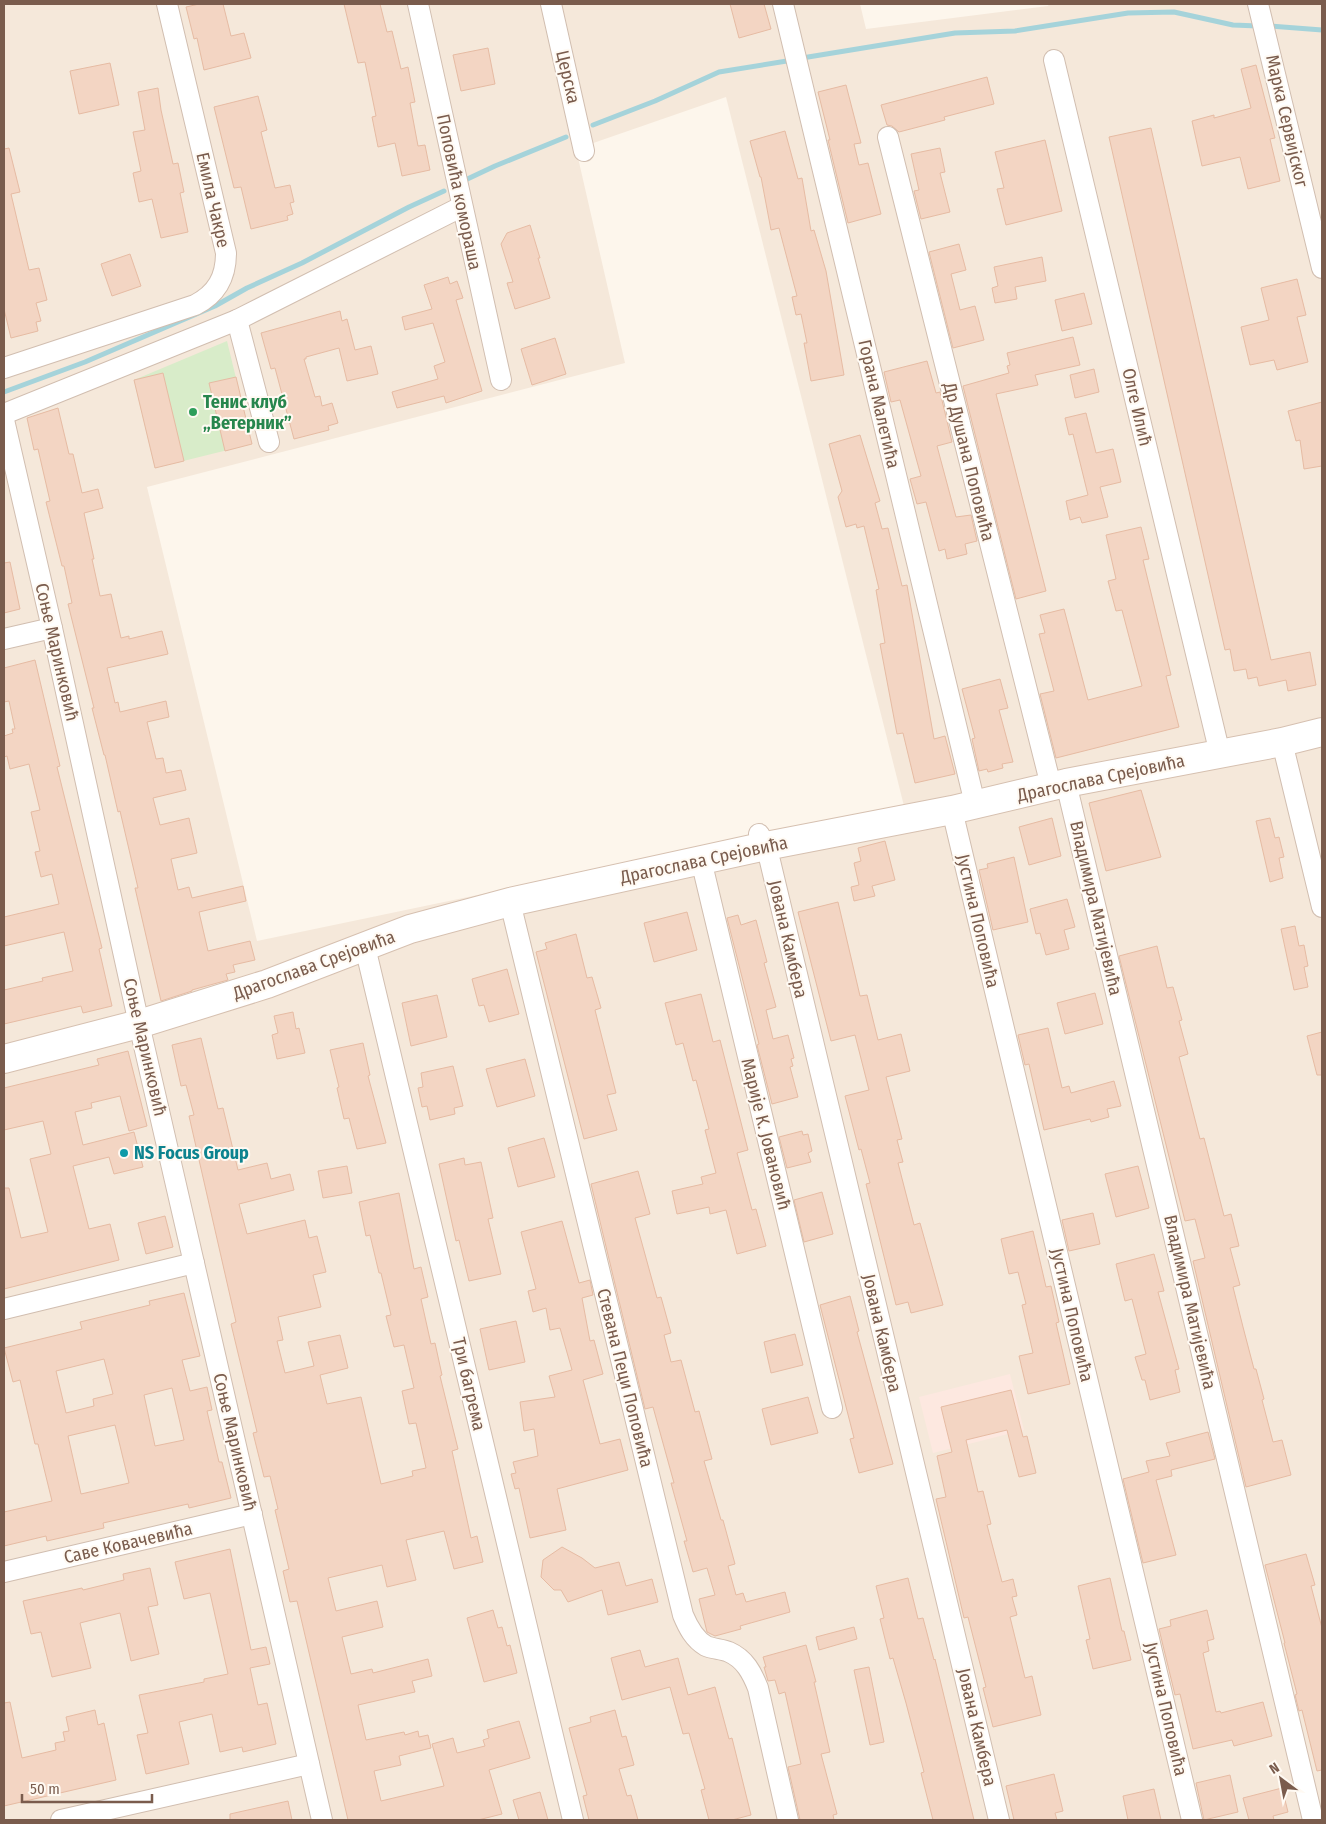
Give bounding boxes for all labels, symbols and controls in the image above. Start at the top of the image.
street label: Церска [551,48,585,106]
street label: Марка Сервијског [1261,53,1313,189]
street label: Поповића комораша [432,112,486,272]
street label: Емила Чакре [191,150,235,250]
street label: Горана Малетића [853,337,905,471]
street label: Олге Илић [1117,366,1157,448]
street label: Др Душана Поповића [938,380,999,544]
place label: Тенис клуб „Ветерник” [203,391,292,434]
marker: Тенис клуб „Ветерник” [187,406,199,418]
street label: Соње Маринковић [30,581,84,723]
street label: Драгослава Срејовића [1014,749,1187,807]
street label: Владимира Матијевића [1065,819,1127,998]
street label: Драгослава Срејовића [617,831,790,889]
street label: Јустина Поповића [952,852,1004,990]
street label: Јована Камбера [764,878,812,1000]
street label: Драгослава Срејовића [229,925,398,1005]
street label: Соње Маринковић [118,976,172,1118]
street label: Марије К. Јовановић [737,1056,795,1212]
place label: NS Focus Group [134,1142,249,1164]
marker: NS Focus Group [118,1147,130,1159]
street label: Владимира Матијевића [1159,1213,1221,1392]
street label: Јустина Поповића [1046,1246,1098,1384]
street label: Јована Камбера [858,1272,906,1394]
street label: Стевана Пеци Поповића [592,1286,658,1470]
street label: Три багрема [448,1335,490,1433]
street label: Соње Маринковић [208,1371,262,1513]
street label: Саве Ковачевића [62,1517,195,1568]
street label: Јустина Поповића [1140,1640,1192,1778]
street label: Јована Камбера [953,1666,1001,1788]
north arrow [1256,1754,1306,1804]
text: N [1266,1759,1282,1778]
scale bar [22,1772,152,1804]
text: 50 m [30,1780,60,1798]

